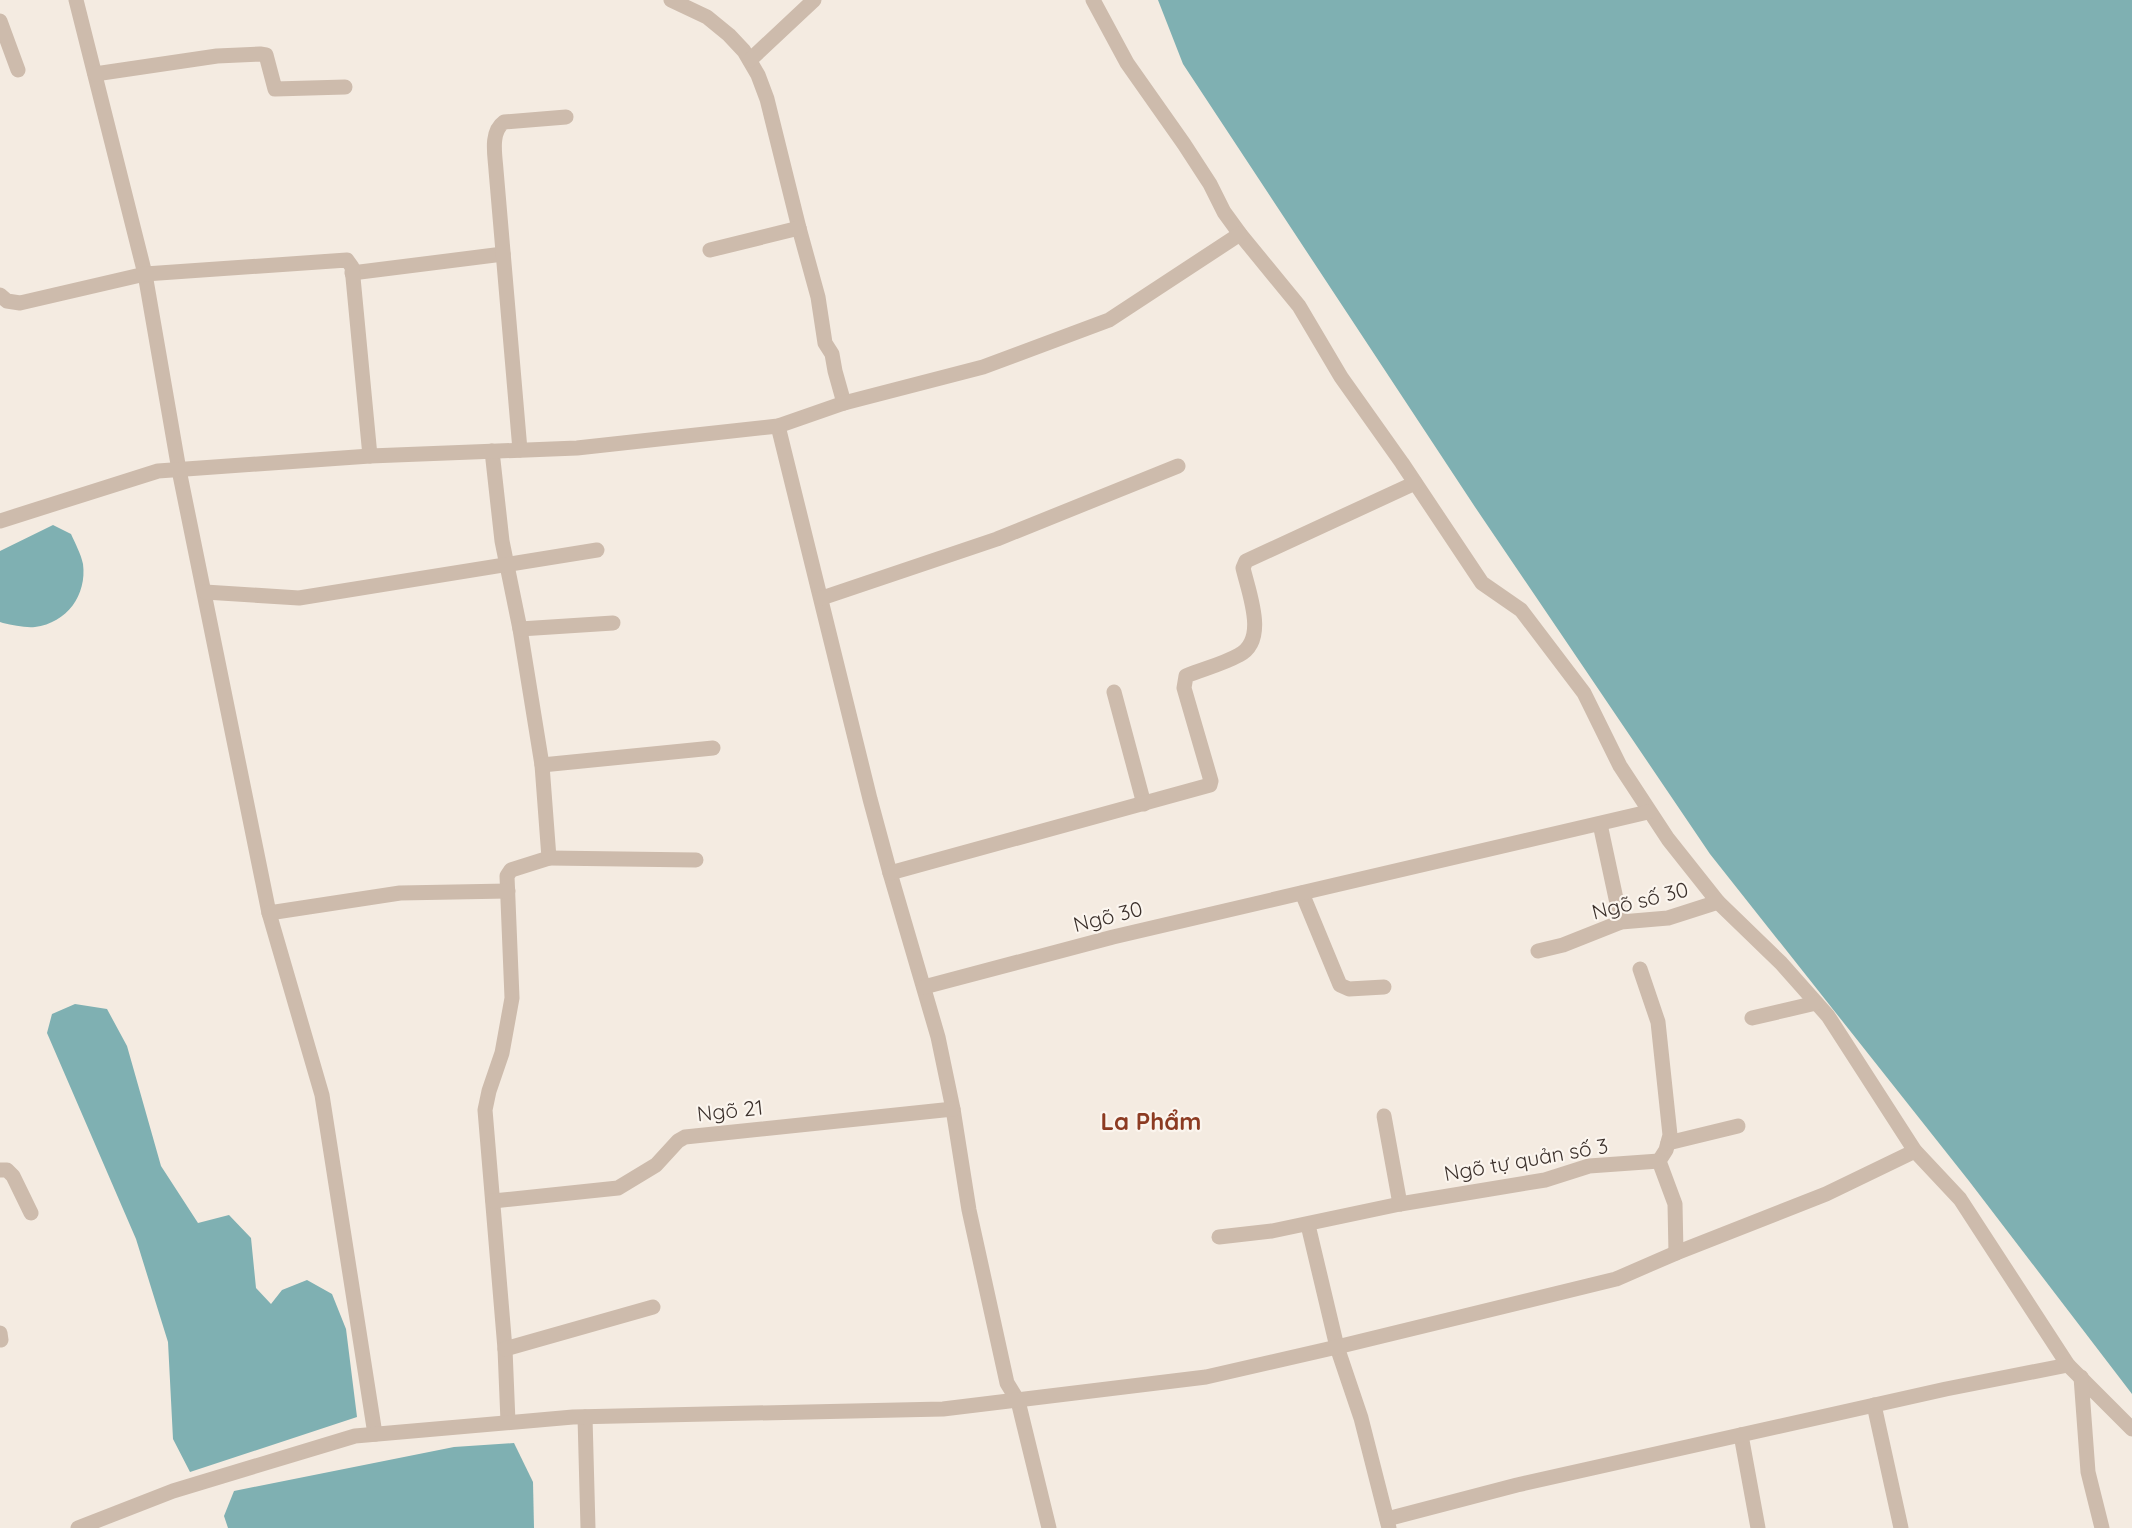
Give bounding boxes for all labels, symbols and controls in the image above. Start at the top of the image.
street label: Ngõ số 30 [1589,875,1691,925]
street label: Ngõ 30 [1071,895,1145,937]
street label: Ngõ 21 [696,1094,764,1126]
district label: La Phẩm [1100,1106,1202,1136]
street label: Ngõ tự quản số 3 [1442,1132,1610,1186]

